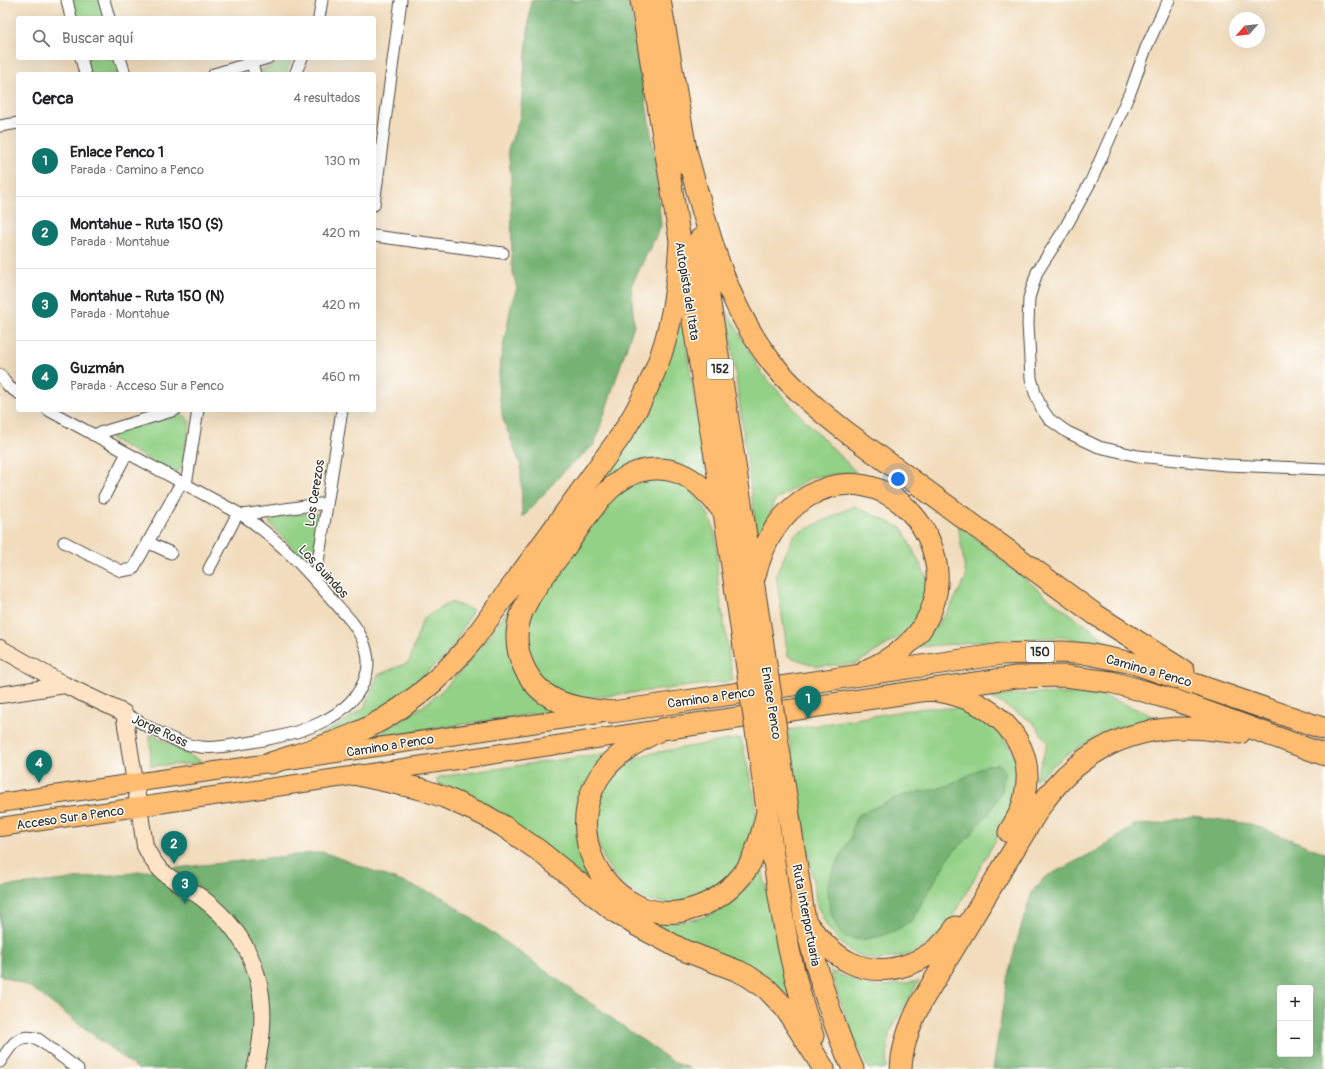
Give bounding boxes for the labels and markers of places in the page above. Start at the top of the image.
pin: 1 [795,686,821,719]
pin: 4 [26,750,52,783]
pin: 2 [161,831,187,864]
pin: 3 [172,871,198,904]

